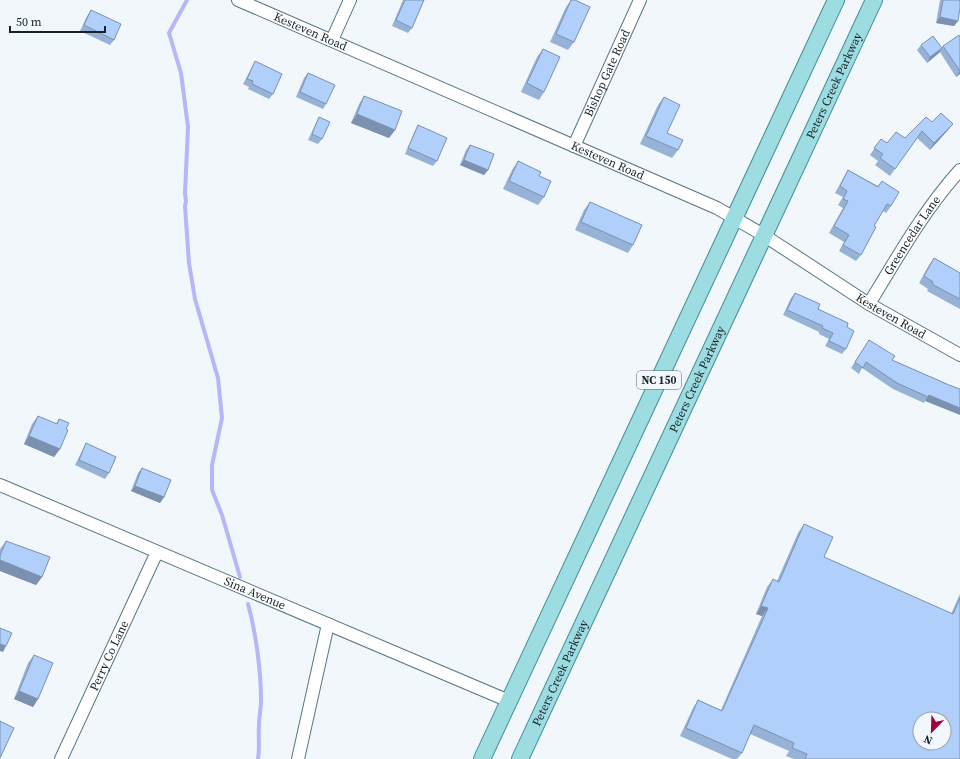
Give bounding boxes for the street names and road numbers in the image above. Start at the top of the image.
street label: Kesteven Road [271,9,350,54]
street label: Bishop Gate Road [580,27,634,119]
street label: Peters Creek Parkway [802,29,866,142]
street label: Kesteven Road [569,138,647,184]
street label: Greencedar Lane [880,192,944,278]
street label: Kesteven Road [853,290,929,342]
street label: Peters Creek Parkway [665,323,729,435]
road number: NC 150 [637,371,681,389]
street label: Sina Avenue [222,573,288,613]
street label: Peters Creek Parkway [528,616,592,729]
street label: Perry Co Lane [86,618,132,693]

